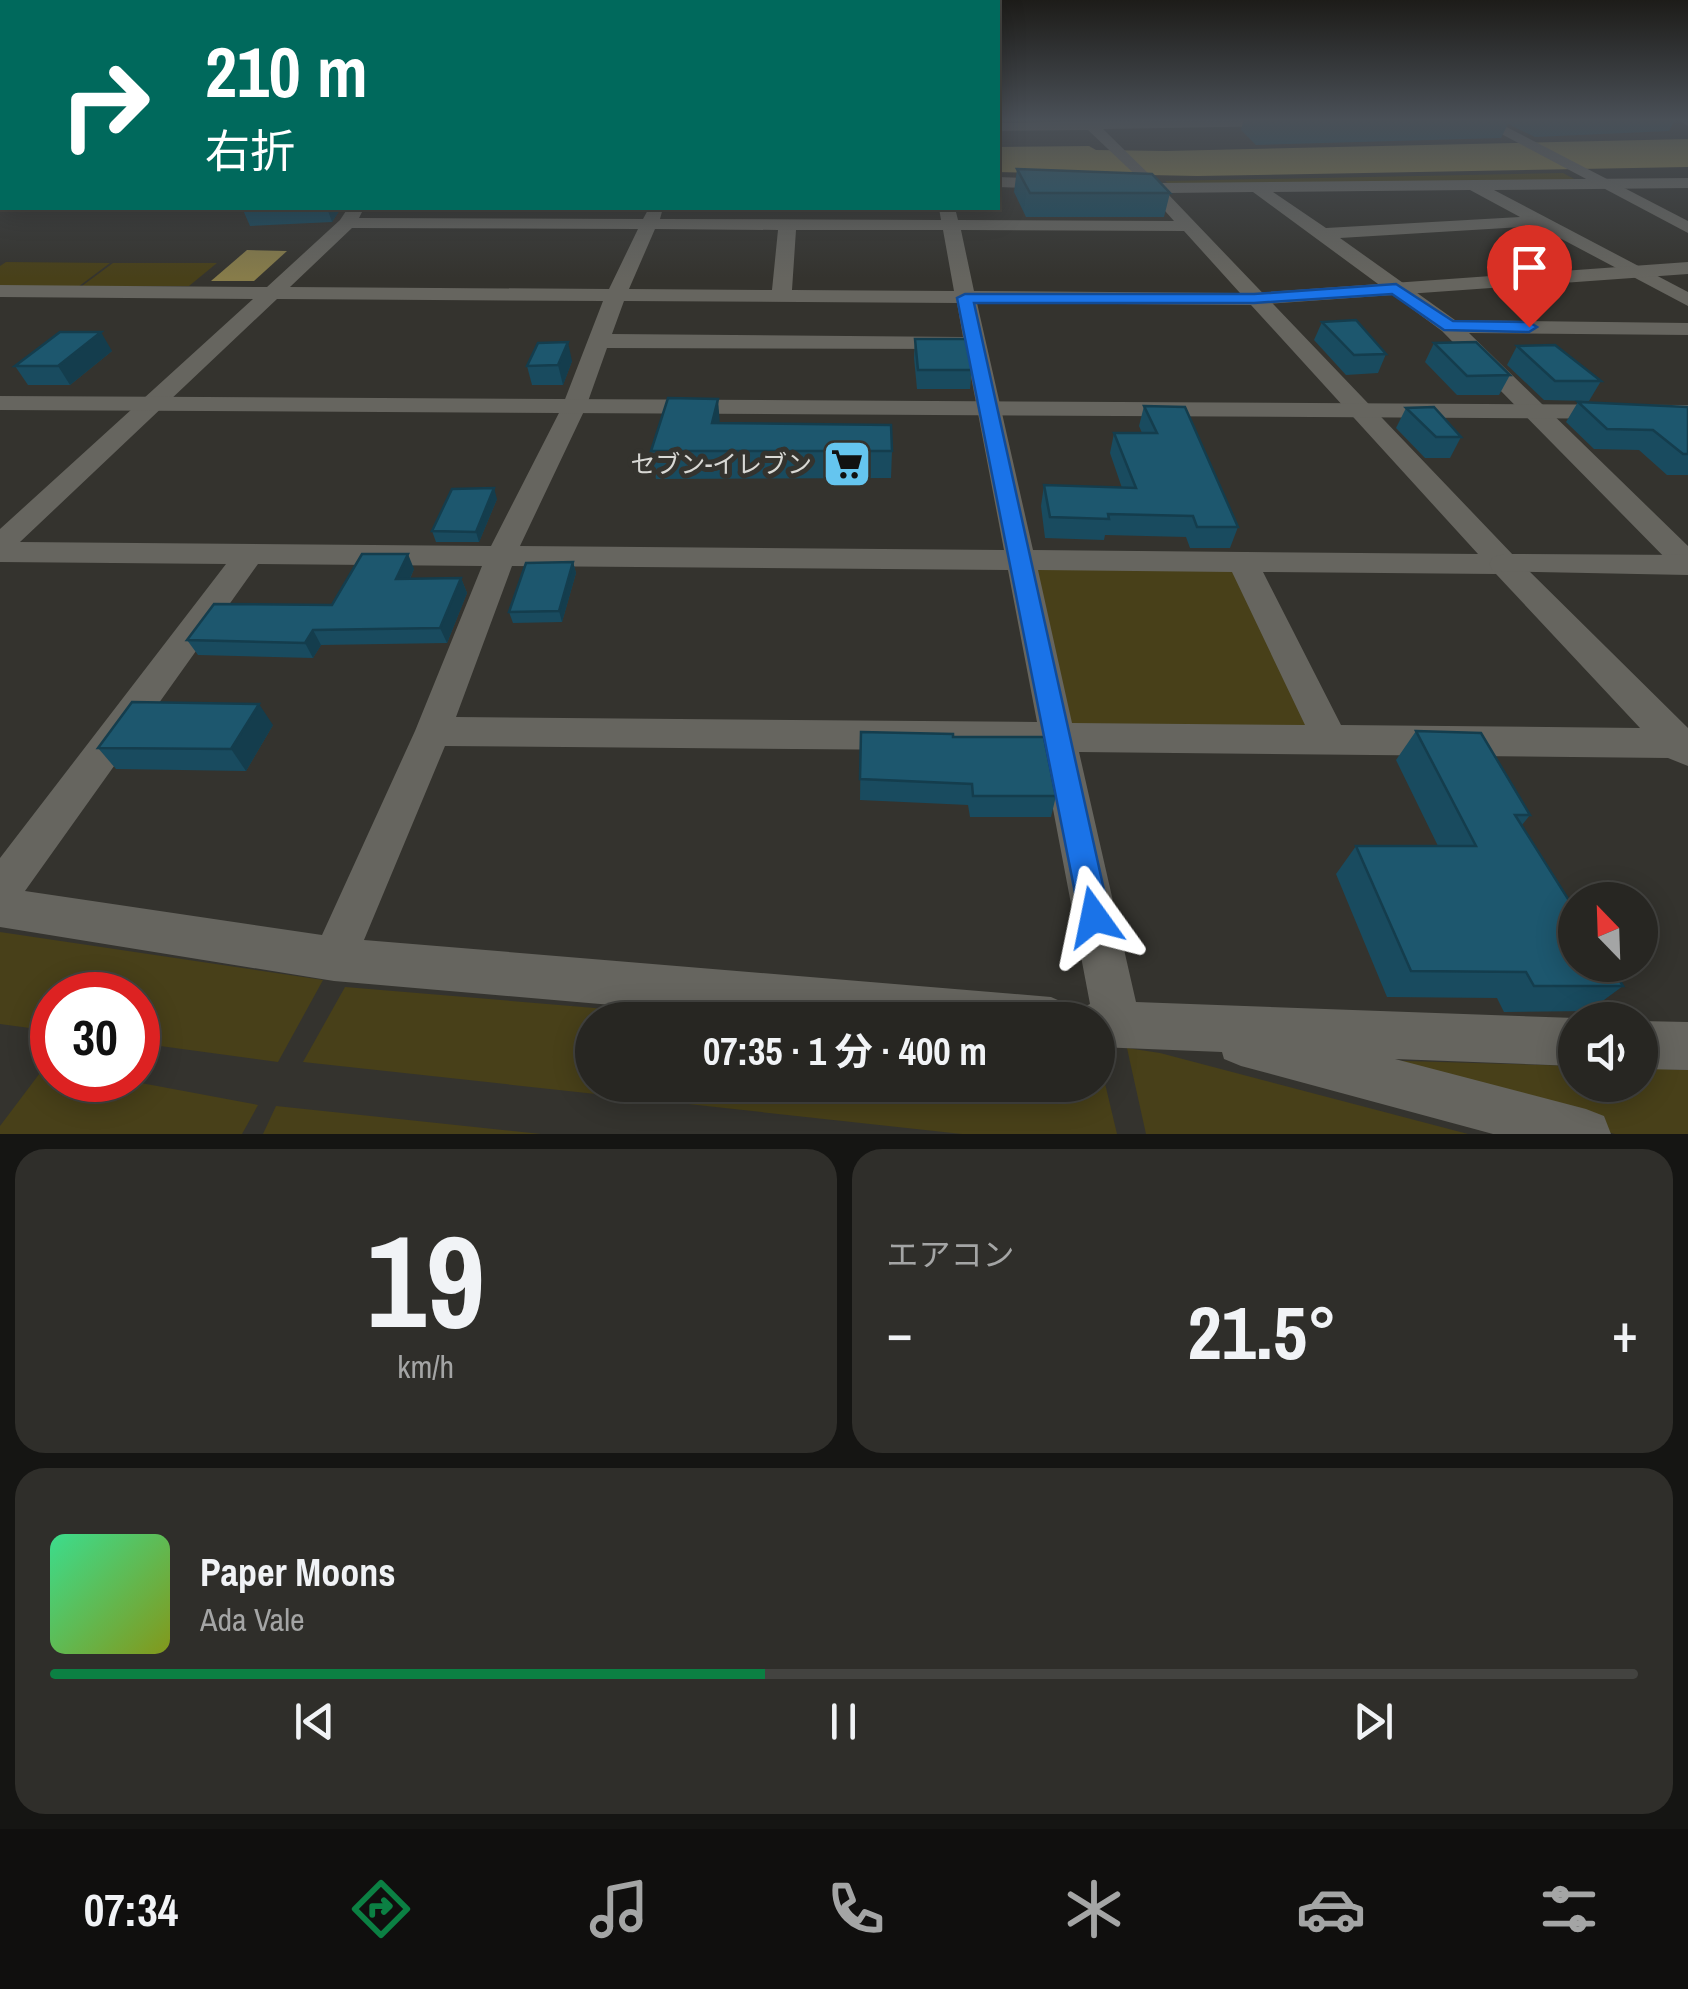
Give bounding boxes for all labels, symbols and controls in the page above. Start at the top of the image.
text: 210 m [205,25,368,119]
icon: right [40,40,170,170]
text: 右折 [205,120,295,181]
pin [1487,225,1572,328]
icon: arrive [1502,240,1557,295]
supermarket icon: セブン-イレブン [821,438,873,490]
place label: セブン-イレブン [630,447,812,481]
position arrow [1042,865,1146,969]
north arrow [1558,882,1658,982]
map controls [1558,882,1658,1102]
speed limit sign: 30 [30,972,160,1102]
button: sound [1558,1002,1658,1102]
text: 07:35 · 1 分 · 400 m [703,1026,987,1077]
text: 19 [366,1192,485,1368]
text: エアコン [887,1233,1015,1276]
text: 21.5° [1187,1281,1337,1382]
text: − [887,1295,913,1369]
text: + [1612,1295,1638,1369]
text: km/h [397,1345,454,1388]
text: Paper Moons [200,1547,396,1598]
text: Ada Vale [200,1598,305,1641]
icon: previous [287,1694,342,1749]
icon: pause [816,1694,871,1749]
icon: next [1346,1694,1401,1749]
icon: directions [346,1874,416,1944]
icon: music [584,1874,654,1944]
icon: phone [821,1874,891,1944]
icon: climate [1059,1874,1129,1944]
icon: car [1296,1874,1366,1944]
icon: filters [1534,1874,1604,1944]
text: 07:34 [84,1879,178,1940]

